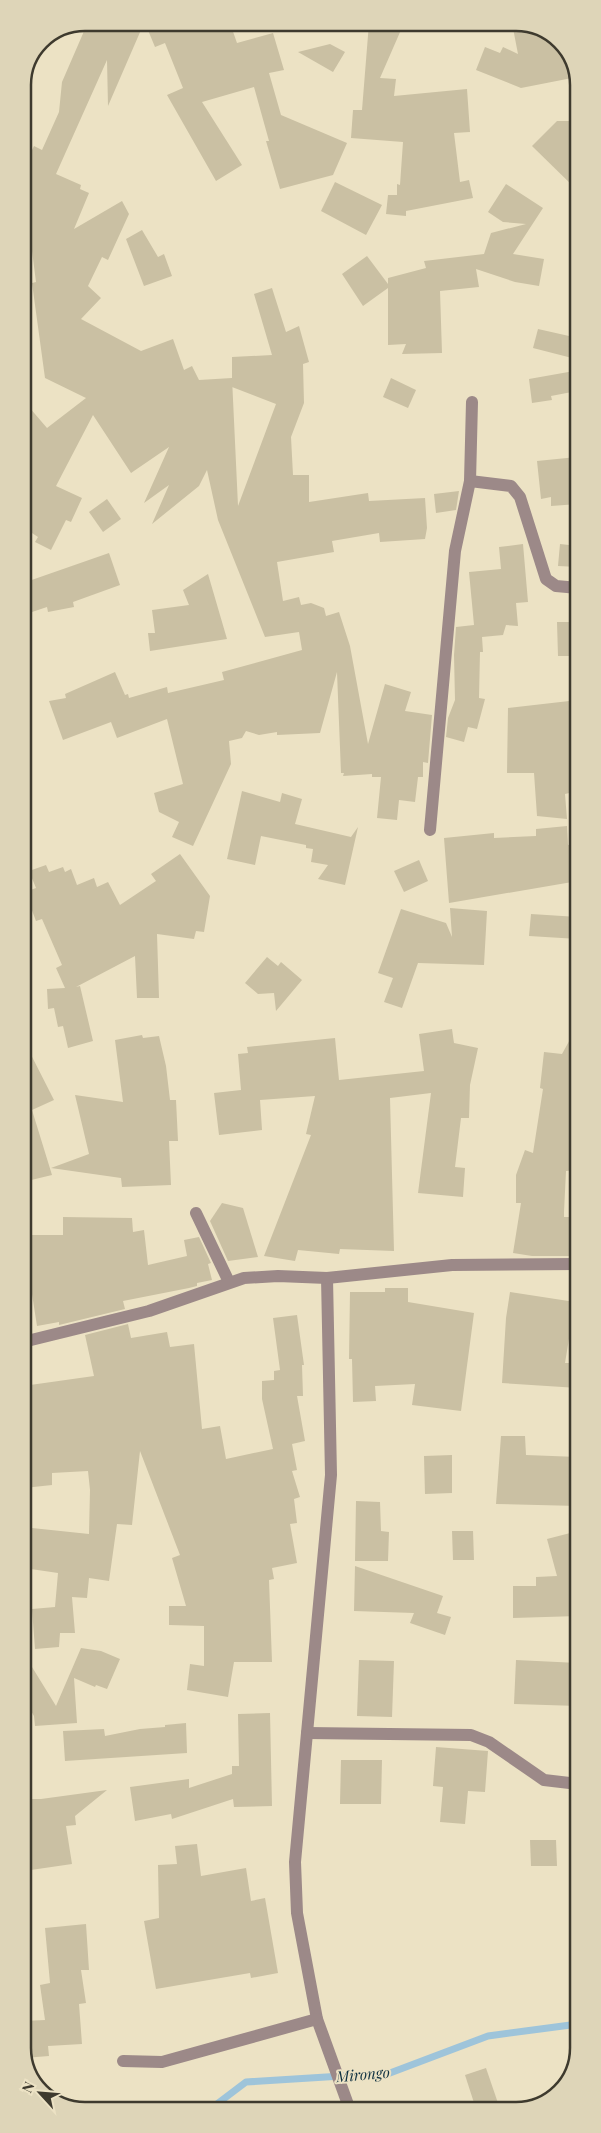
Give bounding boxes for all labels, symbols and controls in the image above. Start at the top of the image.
water label: Mirongo [334,2062,391,2086]
north arrow [15,2068,65,2118]
text: N [17,2078,39,2096]

